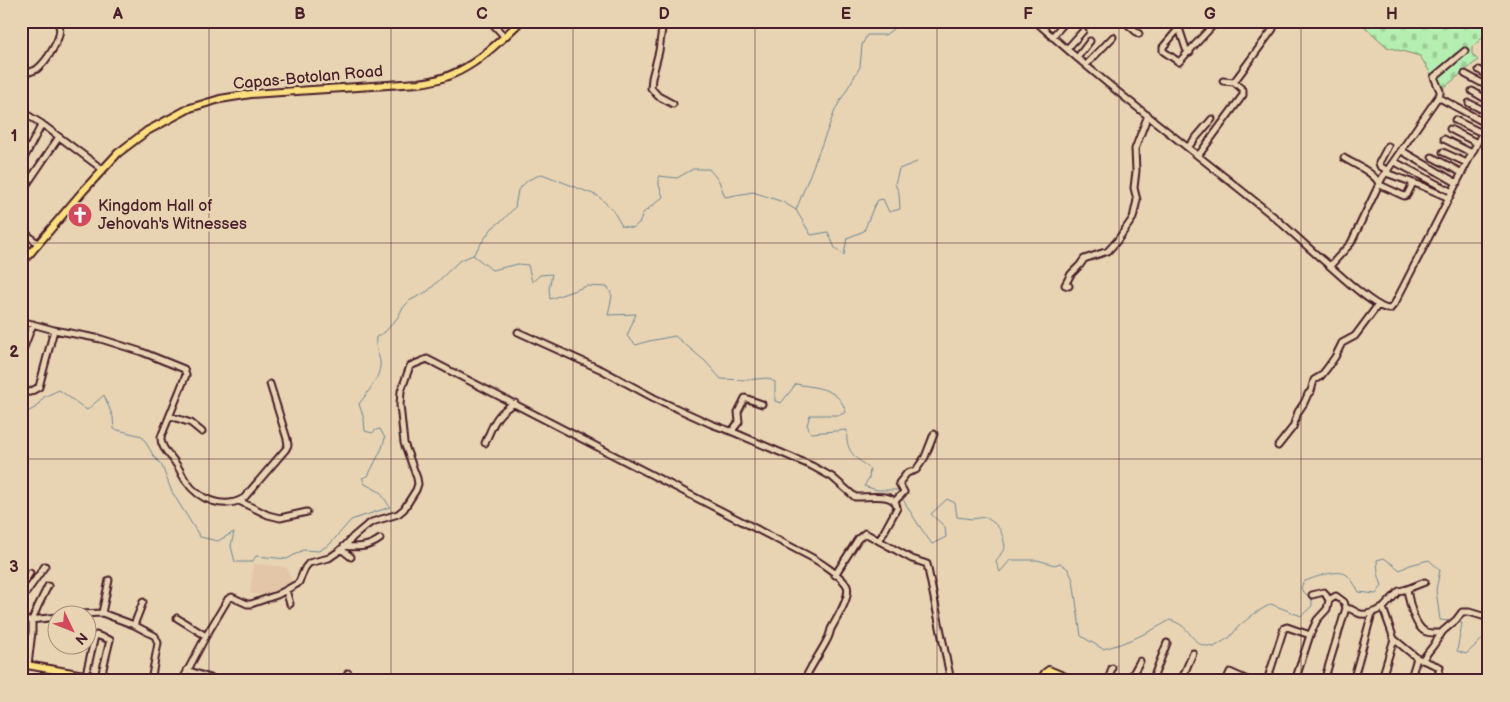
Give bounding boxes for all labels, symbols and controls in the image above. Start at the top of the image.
text: A [112,5,123,24]
text: B [294,5,306,24]
text: C [476,5,488,24]
text: D [658,5,670,24]
text: E [841,5,851,24]
text: F [1023,5,1033,24]
text: G [1204,5,1216,24]
text: H [1386,5,1398,24]
street label: Capas-Botolan Road [232,62,384,94]
text: 1 [11,127,17,146]
place label: Kingdom Hall of Jehovah's Witnesses [98,197,247,234]
church icon: Kingdom Hall of Jehovah's Witnesses [67,202,93,228]
text: 2 [9,343,19,362]
text: 3 [9,558,19,577]
north arrow [48,604,98,654]
text: N [71,629,91,648]

